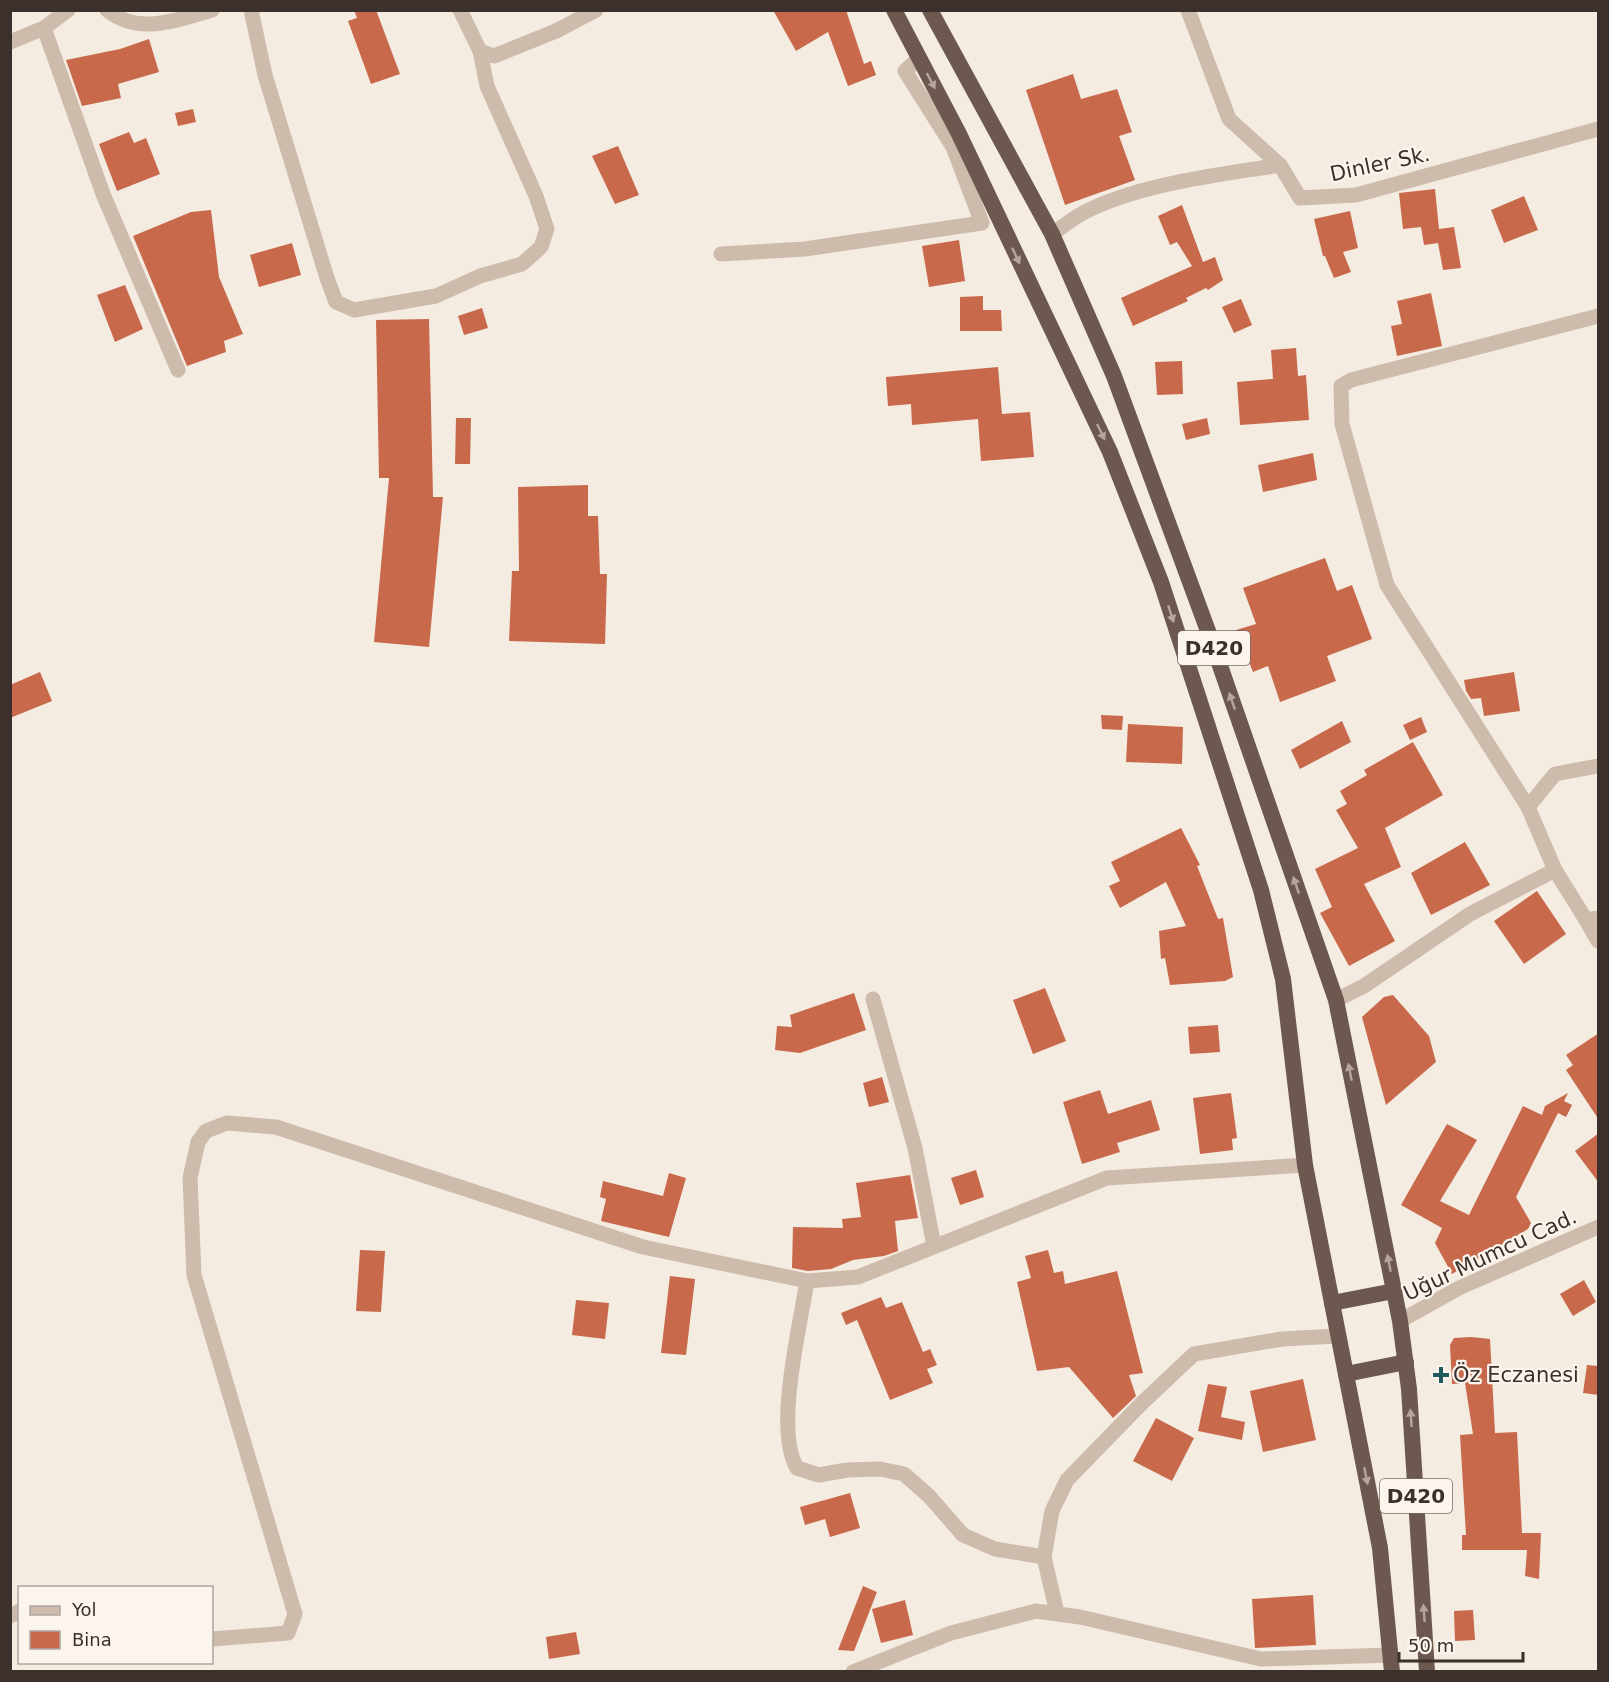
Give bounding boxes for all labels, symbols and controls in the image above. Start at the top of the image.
one-way arrow [926,72,936,89]
street label: Dinler Sk. [1328,142,1432,186]
one-way arrow [1012,248,1021,265]
one-way arrow [1095,423,1105,441]
one-way arrow [1167,605,1176,623]
road number: D420 [1178,631,1250,665]
one-way arrow [1227,692,1237,710]
one-way arrow [1291,876,1300,894]
one-way arrow [1345,1063,1354,1082]
street label: Uğur Mumcu Cad. [1400,1204,1580,1306]
one-way arrow [1384,1254,1393,1273]
place label: Öz Eczanesi [1453,1362,1579,1387]
marker: Öz Eczanesi [1434,1368,1448,1382]
one-way arrow [1406,1409,1416,1428]
one-way arrow [1362,1466,1371,1485]
road number: D420 [1380,1479,1452,1513]
legend [18,1586,213,1664]
text: Yol [71,1599,97,1620]
one-way arrow [1419,1604,1428,1623]
scale bar [1399,1625,1524,1663]
text: Bina [72,1629,112,1650]
text: 50 m [1408,1635,1454,1656]

